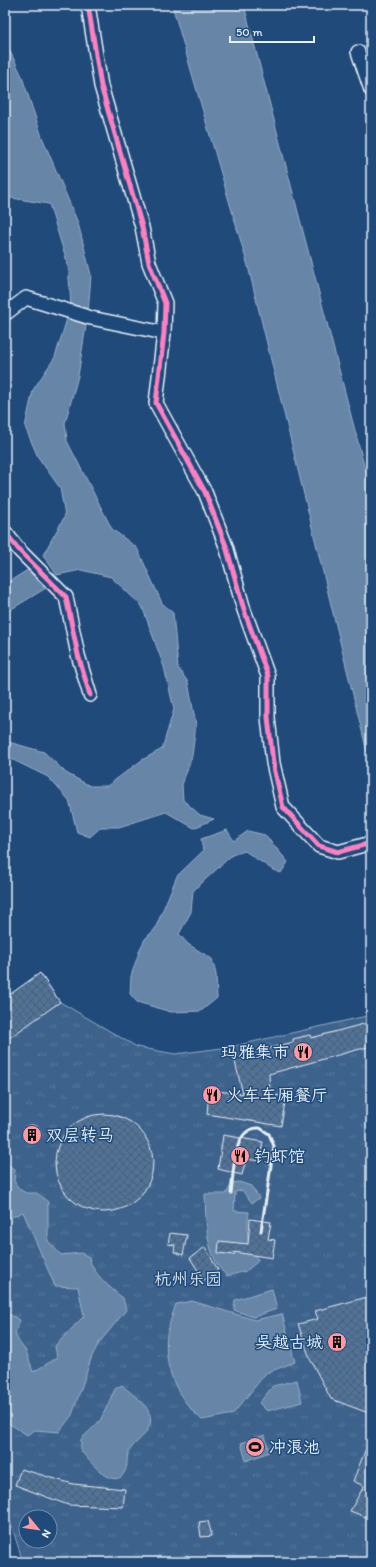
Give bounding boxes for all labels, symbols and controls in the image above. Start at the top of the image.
scale bar [230,18,314,44]
text: 50 m [236,25,262,39]
restaurant icon: 玛雅集市 [292,1041,314,1063]
place label: 玛雅集市 [221,1042,289,1062]
restaurant icon: 火车车厢餐厅 [201,1084,223,1106]
place label: 火车车厢餐厅 [226,1085,328,1105]
building icon: 双层转马 [21,1124,43,1146]
place label: 双层转马 [46,1125,114,1145]
restaurant icon: 钓虾馆 [229,1145,251,1167]
place label: 钓虾馆 [254,1146,305,1166]
park label: 杭州乐园 [154,1269,222,1289]
building icon: 吴越古城 [326,1331,348,1353]
place label: 吴越古城 [255,1332,323,1352]
sports icon: 冲浪池 [244,1436,266,1458]
place label: 冲浪池 [269,1437,320,1457]
north arrow [18,1509,58,1549]
text: N [39,1527,54,1540]

